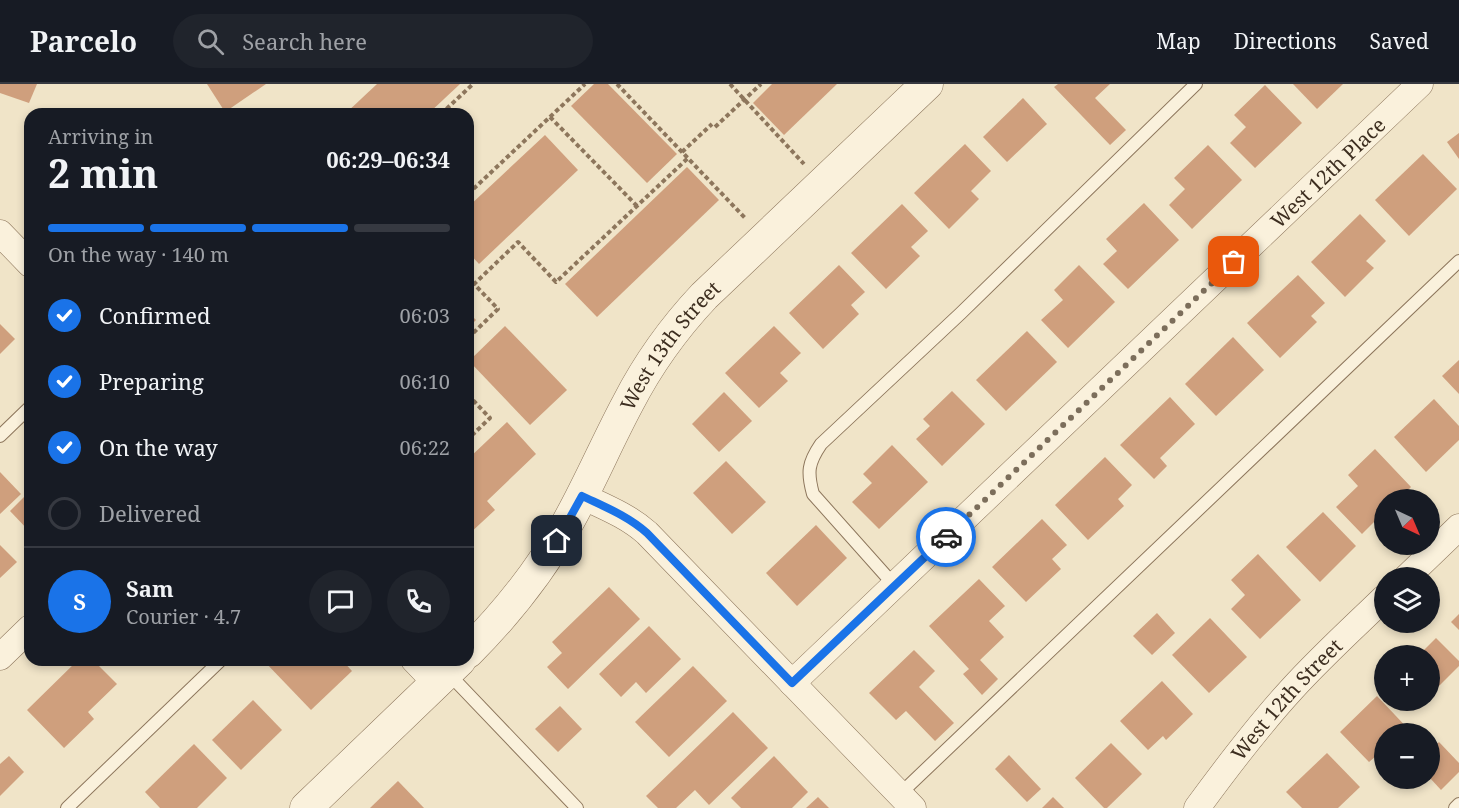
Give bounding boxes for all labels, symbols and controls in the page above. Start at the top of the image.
search box [173,14,593,68]
text: Parcelo [30,22,137,60]
icon: search [194,25,227,58]
text: Search here [242,26,367,56]
text: Map [1156,27,1201,55]
text: Directions [1234,27,1336,55]
text: Saved [1369,27,1429,55]
street label: West 12th Place [1264,111,1391,233]
text: Arriving in [48,123,153,150]
text: 06:29–06:34 [326,144,450,174]
text: 2 min [48,146,158,199]
pin [1208,236,1259,287]
text: On the way · 140 m [48,241,229,268]
icon: bag [1217,245,1250,278]
street label: West 13th Street [613,274,726,415]
icon: check [48,299,81,332]
text: Confirmed [99,300,210,330]
text: 06:03 [400,302,450,329]
icon: check [48,365,81,398]
text: Preparing [99,366,204,396]
text: 06:10 [400,368,450,395]
icon: check [48,431,81,464]
text: On the way [99,432,218,462]
text: 06:22 [400,434,450,461]
north arrow [1374,489,1440,555]
map controls [1374,489,1440,789]
text: Delivered [99,498,201,528]
courier [916,507,976,567]
pin [531,515,582,566]
icon: car [930,521,963,554]
icon: home [540,524,573,557]
button: layers [1374,567,1440,633]
button: chat [309,570,372,633]
button: phone [387,570,450,633]
text: Sam [126,573,174,603]
text: S [73,586,86,616]
text: Courier · 4.7 [126,603,241,630]
street label: West 12th Street [1224,632,1348,765]
button: + [1374,645,1440,711]
button: − [1374,723,1440,789]

